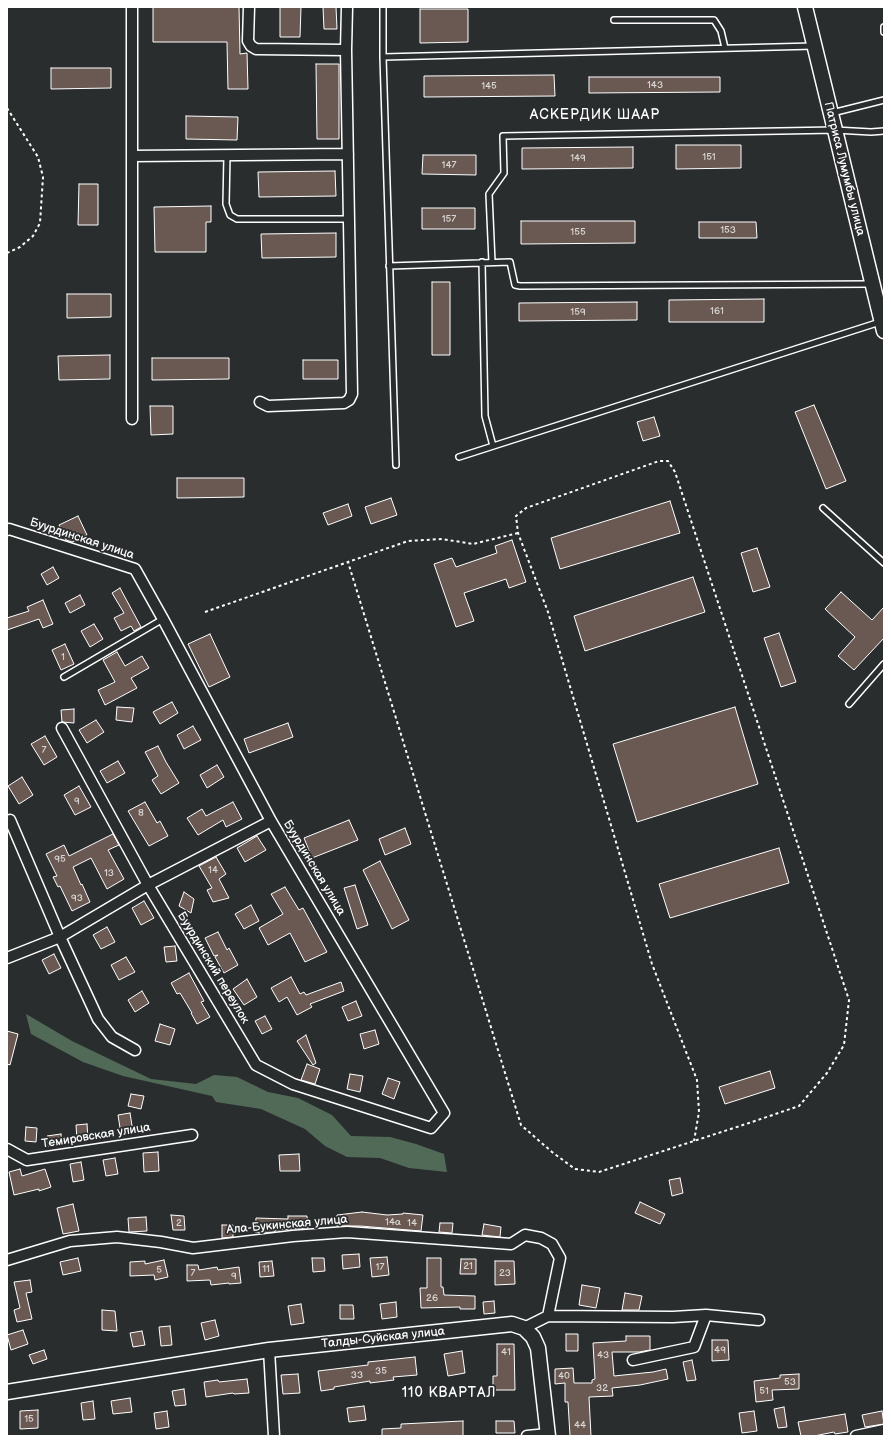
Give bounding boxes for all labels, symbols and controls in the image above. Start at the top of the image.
house number: 143 [647,79,663,91]
house number: 145 [481,80,497,92]
street label: Патриса Лумумбы улица [820,101,868,237]
district label: АСКЕРДИК ШААР [530,107,660,123]
house number: 151 [702,151,716,163]
house number: 149 [570,152,586,164]
house number: 147 [442,159,456,171]
house number: 157 [442,213,456,225]
house number: 153 [720,224,736,236]
house number: 155 [570,226,586,238]
house number: 161 [710,305,724,317]
house number: 159 [570,306,586,318]
street label: Буурдинская улица [28,515,136,563]
house number: 1 [61,651,65,663]
house number: 7 [42,744,46,756]
house number: 9 [74,795,80,807]
house number: 8 [138,807,144,819]
street label: Буурдинская улица [280,818,348,918]
house number: 95 [54,853,66,865]
house number: 14 [208,864,218,876]
house number: 13 [104,867,114,879]
house number: 93 [71,892,83,904]
street label: Буурдинский переулок [174,910,252,1026]
street label: Темировская улица [41,1120,151,1152]
street label: Ала-Букинская улица [226,1213,348,1237]
house number: 14а [385,1216,401,1228]
house number: 2 [176,1217,182,1229]
house number: 14 [407,1217,417,1229]
house number: 21 [463,1260,473,1272]
house number: 17 [376,1261,384,1273]
house number: 11 [262,1263,270,1275]
house number: 5 [156,1264,162,1276]
house number: 7 [191,1267,195,1279]
house number: 23 [499,1267,511,1279]
house number: 9 [231,1270,237,1282]
house number: 26 [426,1292,438,1304]
street label: Талды-Суйская улица [321,1324,445,1352]
house number: 49 [714,1344,726,1356]
house number: 41 [501,1346,511,1358]
house number: 43 [597,1349,609,1361]
house number: 35 [375,1365,387,1377]
house number: 33 [351,1369,363,1381]
house number: 40 [558,1370,570,1382]
house number: 53 [784,1376,796,1388]
house number: 32 [596,1382,608,1394]
district label: 110 КВАРТАЛ [402,1385,496,1401]
house number: 51 [759,1385,769,1397]
house number: 15 [24,1413,34,1425]
house number: 44 [574,1419,586,1431]

